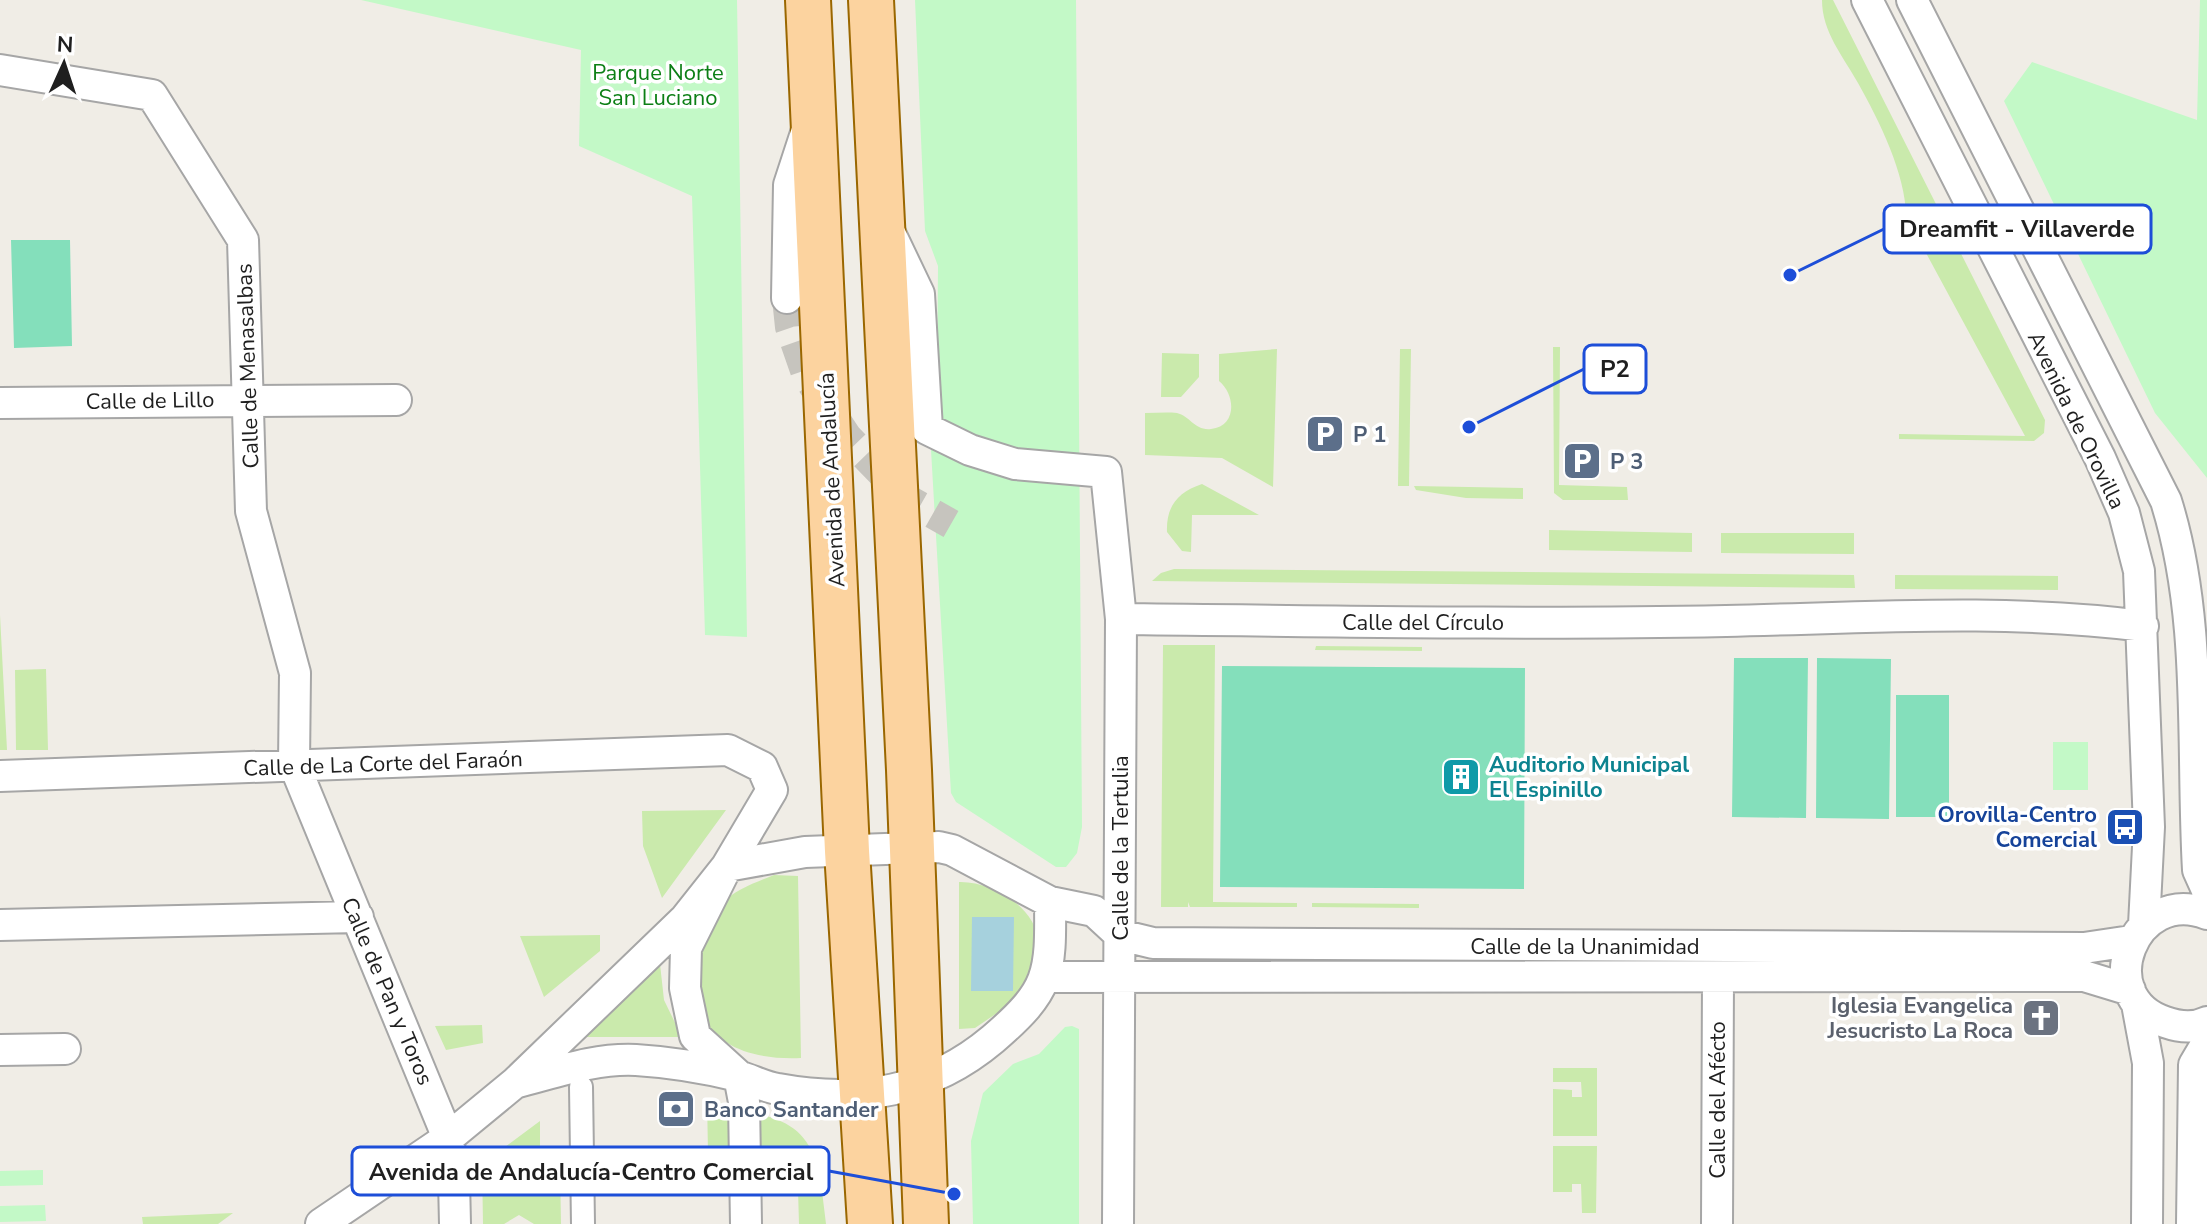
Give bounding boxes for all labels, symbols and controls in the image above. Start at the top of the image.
north arrow [24,24,104,104]
text: N [56,30,74,60]
park label: Parque Norte San Luciano [592,58,724,113]
callout: Dreamfit - Villaverde [1884,205,2151,253]
text: Dreamfit - Villaverde [1899,213,2135,245]
street label: Calle de Menasalbas [229,263,267,469]
street label: Avenida de Orovilla [2020,327,2132,514]
callout: P2 [1584,345,1646,393]
text: P2 [1600,353,1630,385]
street label: Avenida de Andalucía [811,372,853,588]
street label: Calle de Lillo [85,385,215,417]
parking icon: P 1 [1304,413,1346,455]
place label: P 1 [1353,420,1386,450]
parking icon: P 3 [1561,440,1603,482]
place label: P 3 [1610,447,1643,477]
street label: Calle del Círculo [1342,608,1504,638]
street label: Calle de La Corte del Faraón [243,744,523,784]
place label: Auditorio Municipal El Espinillo [1489,750,1689,805]
street label: Calle de la Tertulia [1106,755,1136,941]
building icon: Auditorio Municipal El Espinillo [1440,756,1482,798]
place label: Orovilla-Centro Comercial [1937,800,2097,855]
bus stop icon: Orovilla-Centro Comercial [2104,806,2146,848]
street label: Calle de Pan y Toros [334,893,440,1090]
street label: Calle de la Unanimidad [1470,932,1700,962]
place label: Iglesia Evangelica Jesucristo La Roca [1826,991,2013,1046]
church icon: Iglesia Evangelica Jesucristo La Roca [2020,997,2062,1039]
street label: Calle del Afécto [1703,1021,1733,1179]
bank icon: Banco Santander [655,1088,697,1130]
place label: Banco Santander [704,1095,879,1125]
callout: Avenida de Andalucía-Centro Comercial [352,1147,829,1195]
text: Avenida de Andalucía-Centro Comercial [369,1156,814,1188]

